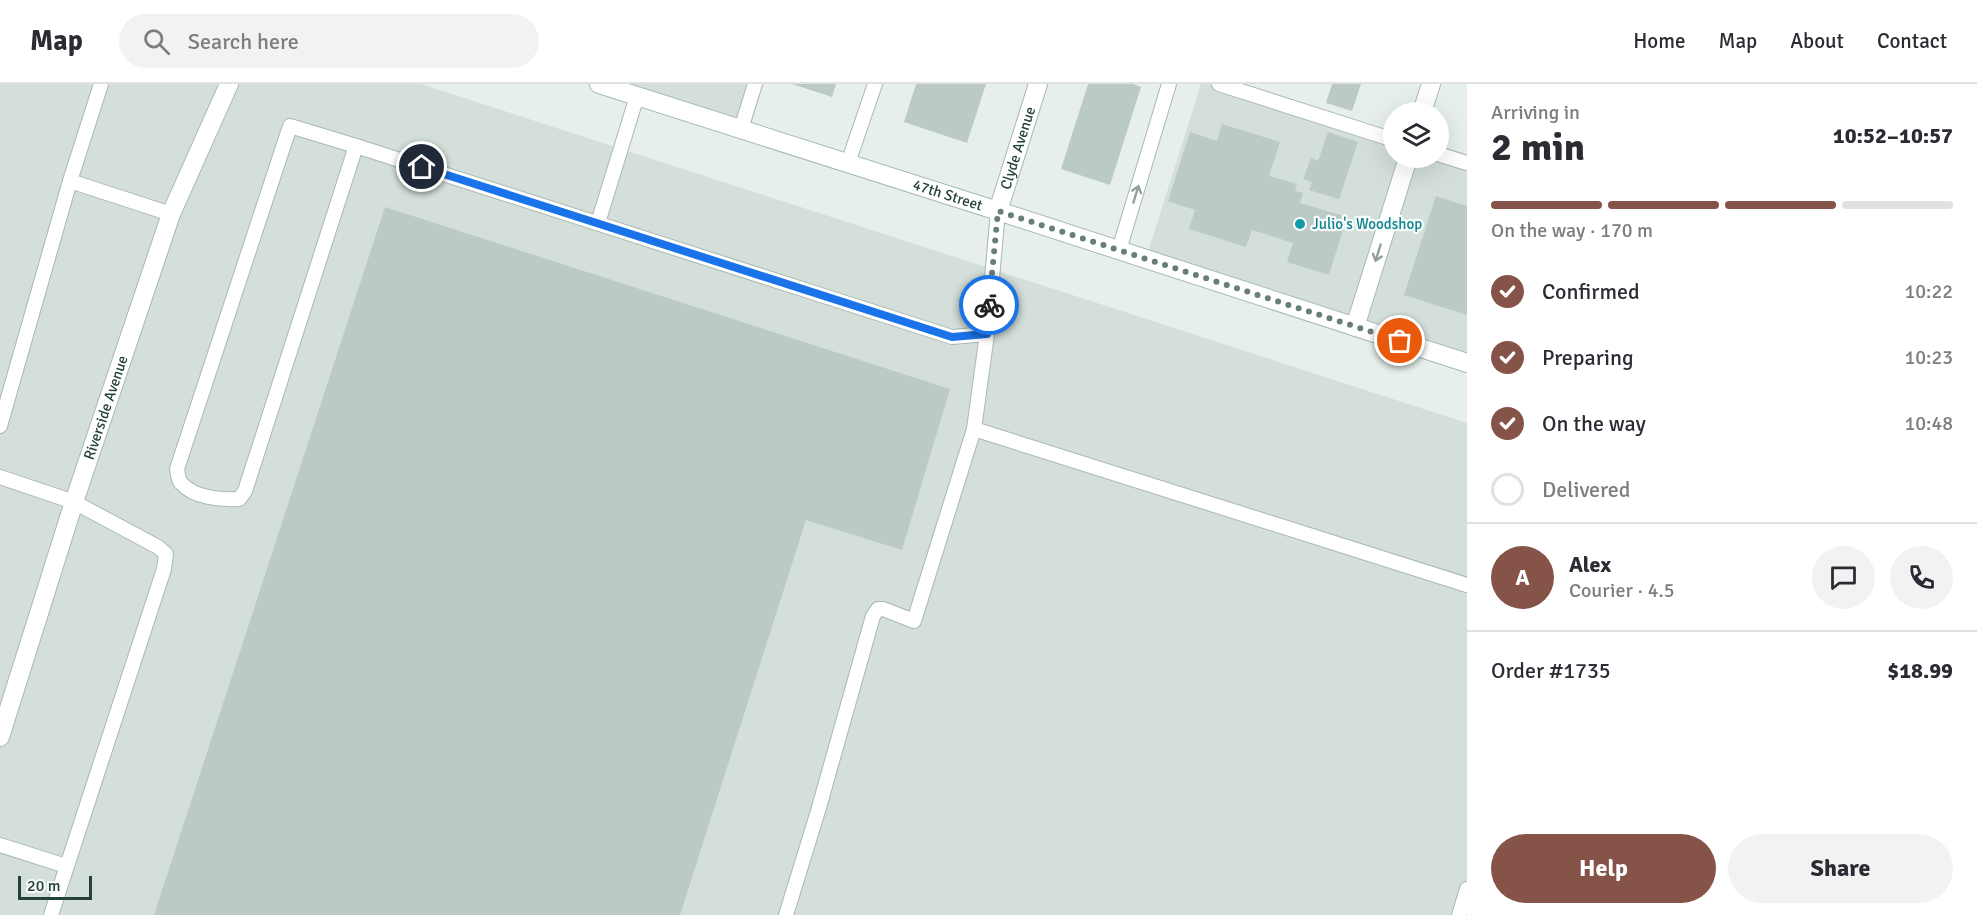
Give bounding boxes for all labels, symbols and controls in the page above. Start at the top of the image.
search box [119,14,539,68]
text: Map [30,24,83,58]
icon: search [140,25,173,58]
text: Search here [188,28,299,55]
text: Home [1633,28,1686,54]
text: Map [1719,28,1757,54]
text: About [1790,28,1844,54]
text: Contact [1877,28,1947,54]
text: Arriving in [1491,100,1580,125]
map controls [1383,102,1449,168]
button: layers [1383,102,1449,168]
street label: Clyde Avenue [996,104,1039,192]
text: 10:52–10:57 [1833,122,1953,149]
text: 2 min [1491,123,1585,171]
pin [396,141,447,192]
icon: home [405,150,438,183]
street label: 47th Street [911,176,985,215]
one-way arrow [1131,185,1142,204]
place label: Julio's Woodshop [1312,215,1422,233]
marker: Julio's Woodshop [1293,217,1307,231]
text: On the way · 170 m [1491,218,1653,243]
one-way arrow [1372,243,1383,262]
courier [959,275,1019,335]
icon: check [1491,275,1524,308]
text: Confirmed [1542,278,1640,305]
text: 10:22 [1904,279,1953,304]
icon: bike [973,289,1006,322]
pin [1374,315,1425,366]
icon: bag [1383,324,1416,357]
icon: check [1491,341,1524,374]
text: Preparing [1542,344,1634,371]
text: 10:23 [1904,345,1953,370]
street label: Riverside Avenue [80,353,132,462]
icon: check [1491,407,1524,440]
text: On the way [1542,410,1646,437]
text: 10:48 [1904,411,1953,436]
text: Delivered [1542,476,1630,503]
button: chat [1812,546,1875,609]
button: phone [1890,546,1953,609]
text: Alex [1569,551,1611,578]
text: A [1515,564,1530,591]
text: Courier · 4.5 [1569,578,1675,603]
text: Order #1735 [1491,657,1611,684]
text: $18.99 [1887,657,1953,684]
button: Help [1491,834,1716,903]
button: Share [1728,834,1953,903]
scale bar [18,873,92,900]
text: 20 m [27,876,61,896]

